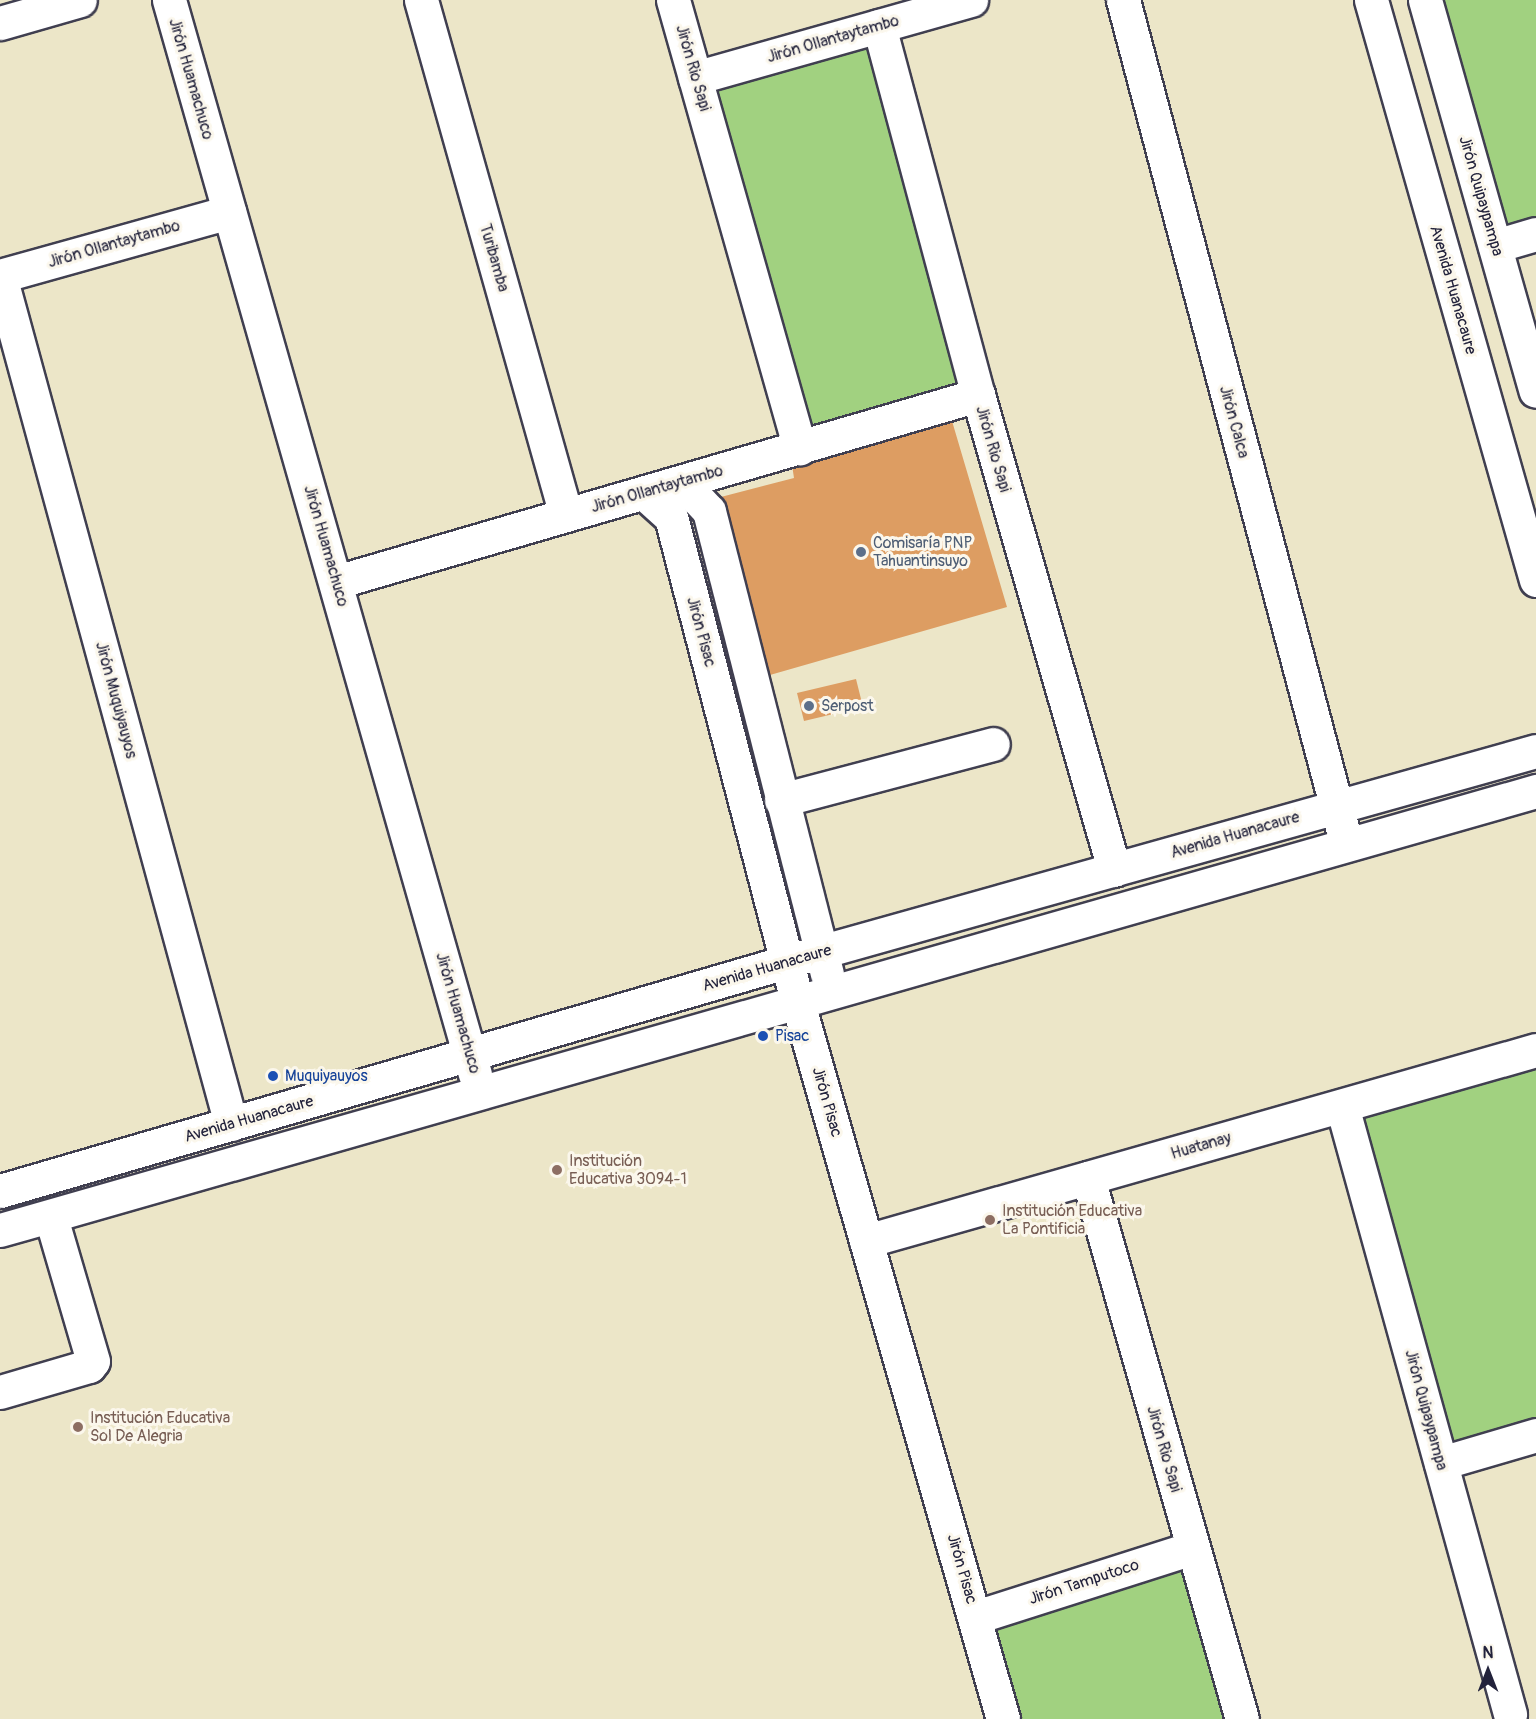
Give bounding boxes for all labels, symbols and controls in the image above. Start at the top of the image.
street label: Jirón Ollantaytambo [765,11,901,67]
street label: Jirón Huamachuco [165,16,217,142]
street label: Jirón Rio Sapi [672,23,714,113]
street label: Jirón Quipaypampa [1455,134,1507,258]
street label: Jirón Ollantaytambo [46,216,182,272]
street label: Turibamba [475,222,513,294]
street label: Avenida Huanacaure [1425,223,1481,357]
street label: Jirón Calca [1215,384,1253,460]
street label: Jirón Rio Sapi [972,404,1014,494]
street label: Jirón Ollantaytambo [589,461,725,517]
street label: Jirón Huamachuco [300,483,352,609]
place label: Comisaría PNP Tahuantinsuyo [873,533,972,571]
marker: Comisaría PNP Tahuantinsuyo [854,545,868,559]
street label: Jirón Pisac [682,595,720,669]
street label: Jirón Muquiyauyos [91,640,141,760]
place label: Serpost [821,696,874,716]
marker: Serpost [802,699,816,713]
street label: Avenida Huanacaure [1168,807,1302,863]
street label: Avenida Huanacaure [700,940,834,996]
street label: Jirón Huamachuco [432,950,484,1076]
place label: Pisac [775,1026,809,1046]
marker: Pisac [756,1029,770,1043]
street label: Jirón Pisac [808,1065,846,1139]
place label: Muquiyauyos [285,1066,368,1086]
marker: Muquiyauyos [266,1069,280,1083]
street label: Avenida Huanacaure [182,1091,316,1147]
street label: Huatanay [1169,1128,1233,1164]
place label: Institución Educativa 3094-1 [569,1151,687,1189]
marker: Institución Educativa 3094-1 [550,1163,564,1177]
place label: Institución Educativa La Pontificia [1002,1201,1142,1239]
marker: Institución Educativa La Pontificia [983,1213,997,1227]
street label: Jirón Quipaypampa [1401,1348,1451,1472]
street label: Jirón Rio Sapi [1143,1404,1185,1494]
place label: Institución Educativa Sol De Alegria [90,1408,230,1446]
marker: Institución Educativa Sol De Alegria [71,1420,85,1434]
street label: Jirón Pisac [943,1532,981,1606]
street label: Jirón Tamputoco [1027,1555,1141,1609]
north arrow [1458,1641,1518,1701]
text: N [1483,1643,1493,1663]

